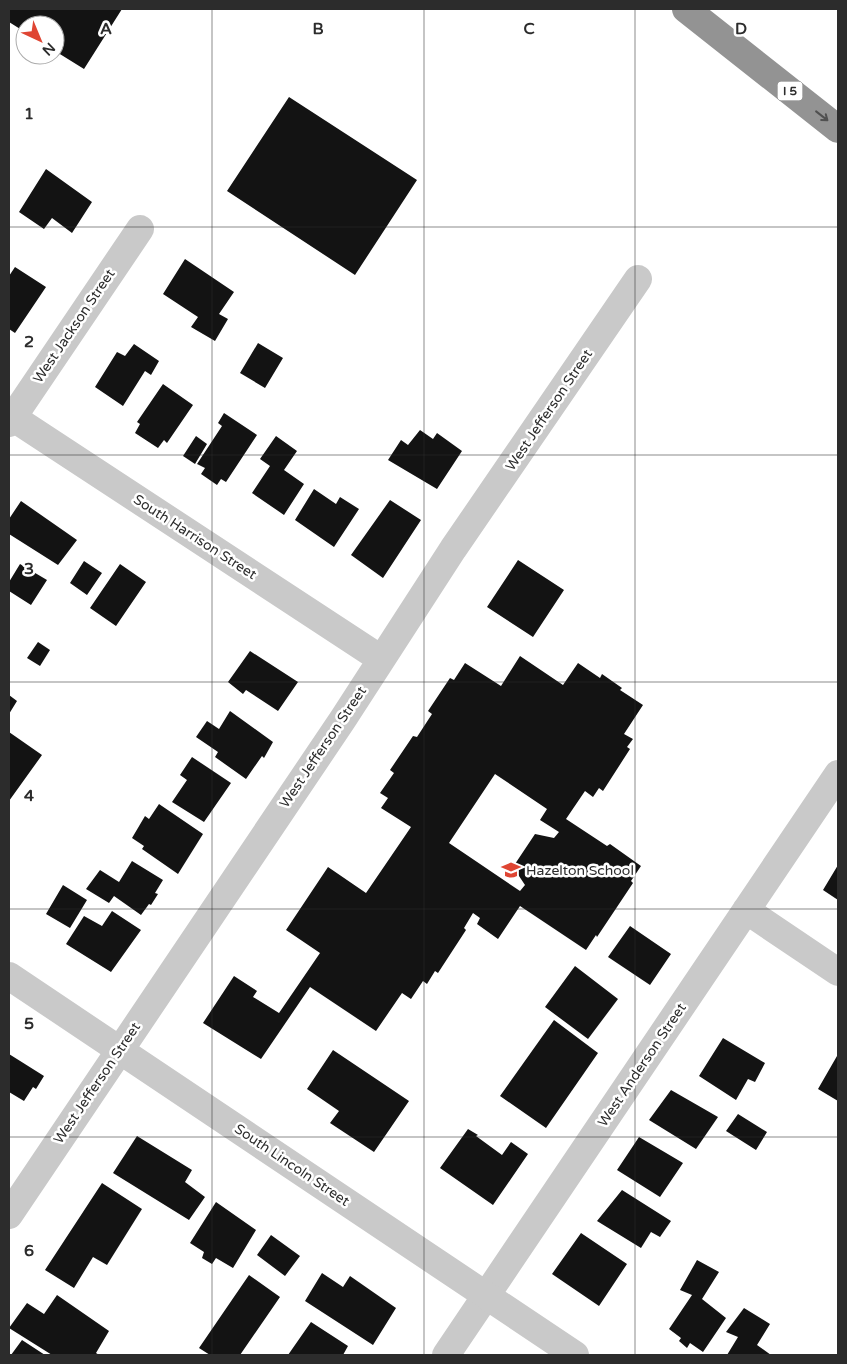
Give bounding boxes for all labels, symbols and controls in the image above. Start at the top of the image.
north arrow [15,15,65,65]
text: A [100,19,112,39]
text: B [312,19,324,39]
text: C [523,19,535,39]
text: D [735,19,747,39]
text: N [39,39,59,59]
road number: I 5 [778,82,802,100]
text: 1 [24,104,34,124]
one-way arrow [815,111,828,122]
street label: West Jackson Street [30,265,119,386]
text: 2 [24,332,34,352]
street label: West Jefferson Street [502,346,596,474]
street label: South Harrison Street [130,491,260,583]
text: 3 [24,559,34,579]
street label: West Jefferson Street [276,683,370,811]
text: 4 [24,786,34,806]
school or university icon: Hazelton School [500,859,522,881]
place label: Hazelton School [526,862,634,879]
street label: West Anderson Street [594,999,690,1130]
text: 5 [24,1014,34,1034]
street label: West Jefferson Street [50,1019,144,1147]
street label: South Lincoln Street [231,1120,353,1210]
text: 6 [24,1241,34,1261]

